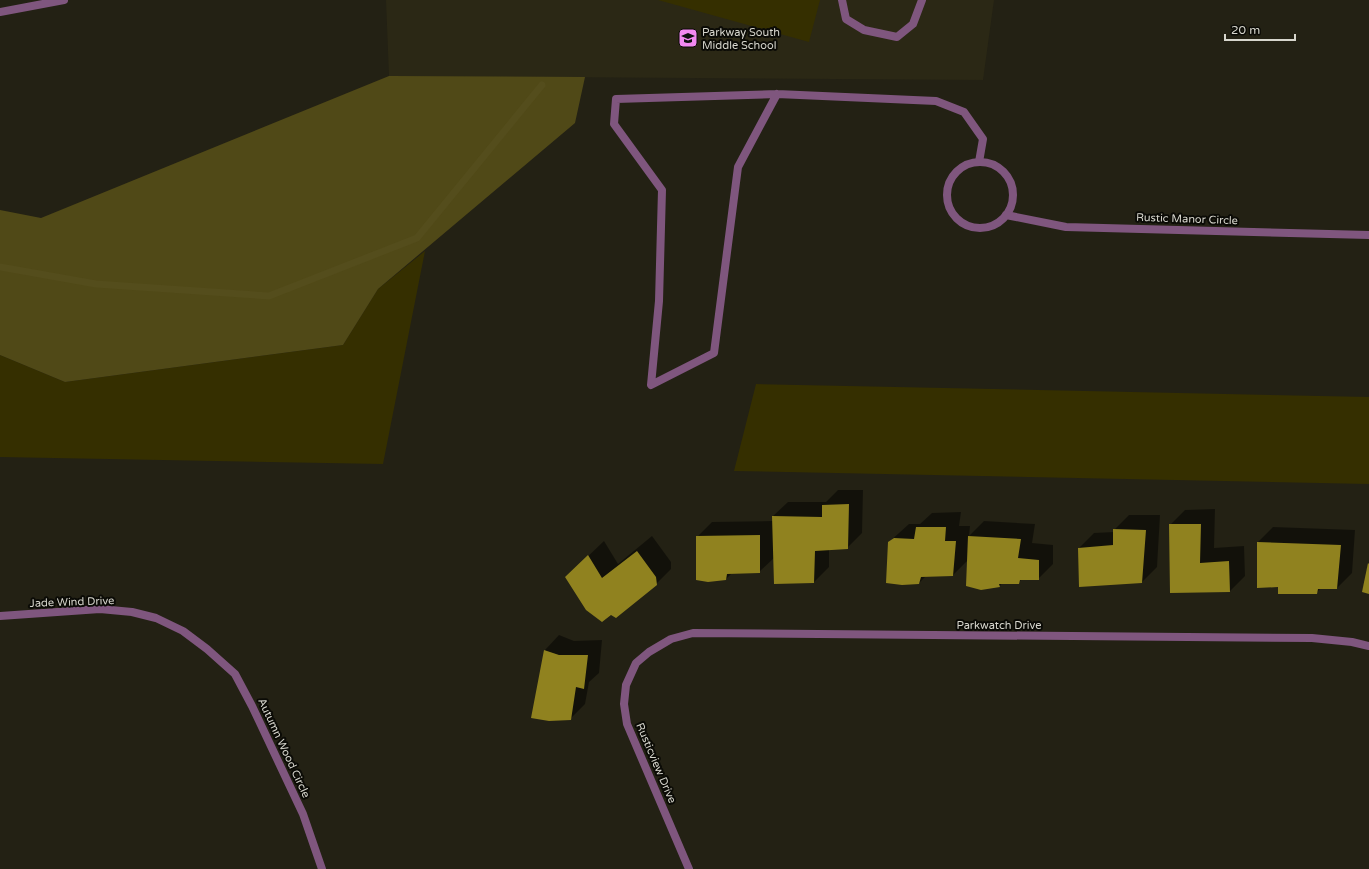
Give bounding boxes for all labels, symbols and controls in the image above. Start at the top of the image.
scale bar [1225,16,1295,42]
text: 20 m [1231,23,1260,37]
place label: Parkway South Middle School [702,26,780,52]
school or university icon: Parkway South Middle School [677,27,699,49]
street label: Rustic Manor Circle [1136,211,1238,227]
street label: Jade Wind Drive [29,594,115,610]
street label: Parkwatch Drive [957,619,1041,632]
street label: Autumn Wood Circle [255,696,313,800]
street label: Rusticview Drive [633,721,679,805]

